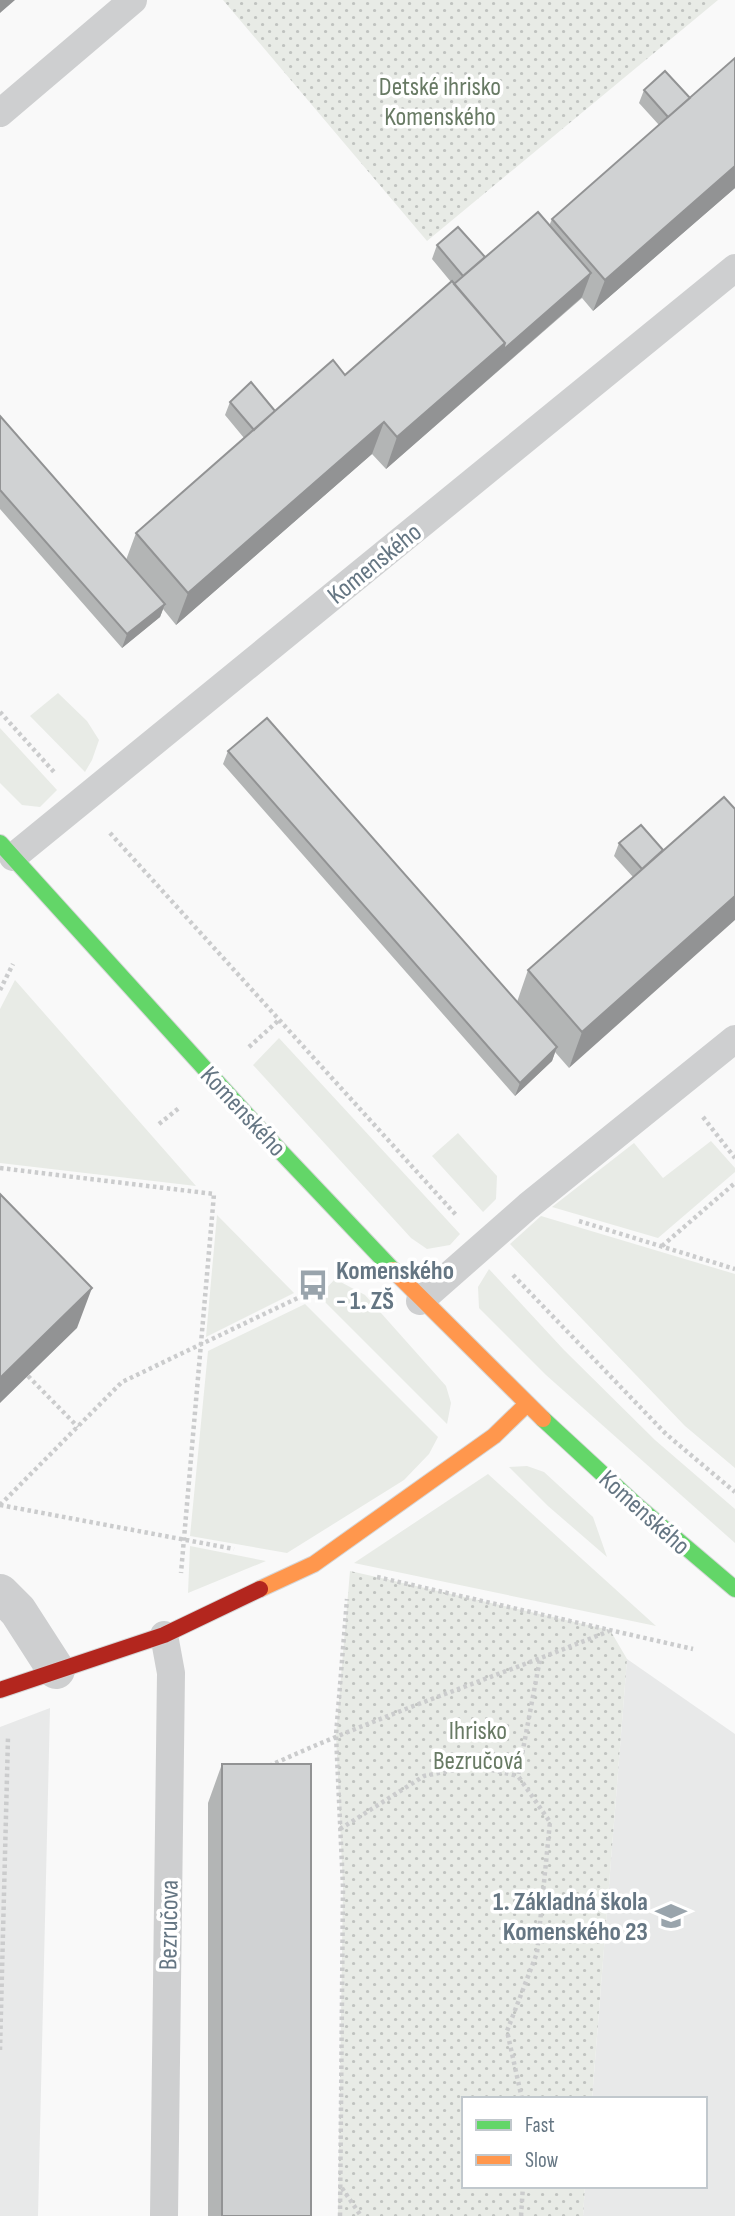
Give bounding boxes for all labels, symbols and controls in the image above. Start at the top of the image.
park label: Detské ihrisko Komenského [379,72,501,133]
street label: Komenského [322,517,428,611]
street label: Komenského [194,1061,292,1163]
place label: Komenského - 1. ZŠ [336,1256,454,1317]
bus stop icon: Komenského - 1. ZŠ [296,1268,330,1302]
street label: Komenského [592,1464,696,1562]
park label: Ihrisko Bezručová [433,1716,523,1777]
street label: Bezručova [153,1880,186,1970]
place label: 1. Základná škola Komenského 23 [493,1887,648,1948]
school or university icon: 1. Základná škola Komenského 23 [654,1899,688,1933]
legend [462,2097,707,2188]
text: Fast [525,2113,555,2138]
text: Slow [525,2148,559,2173]

